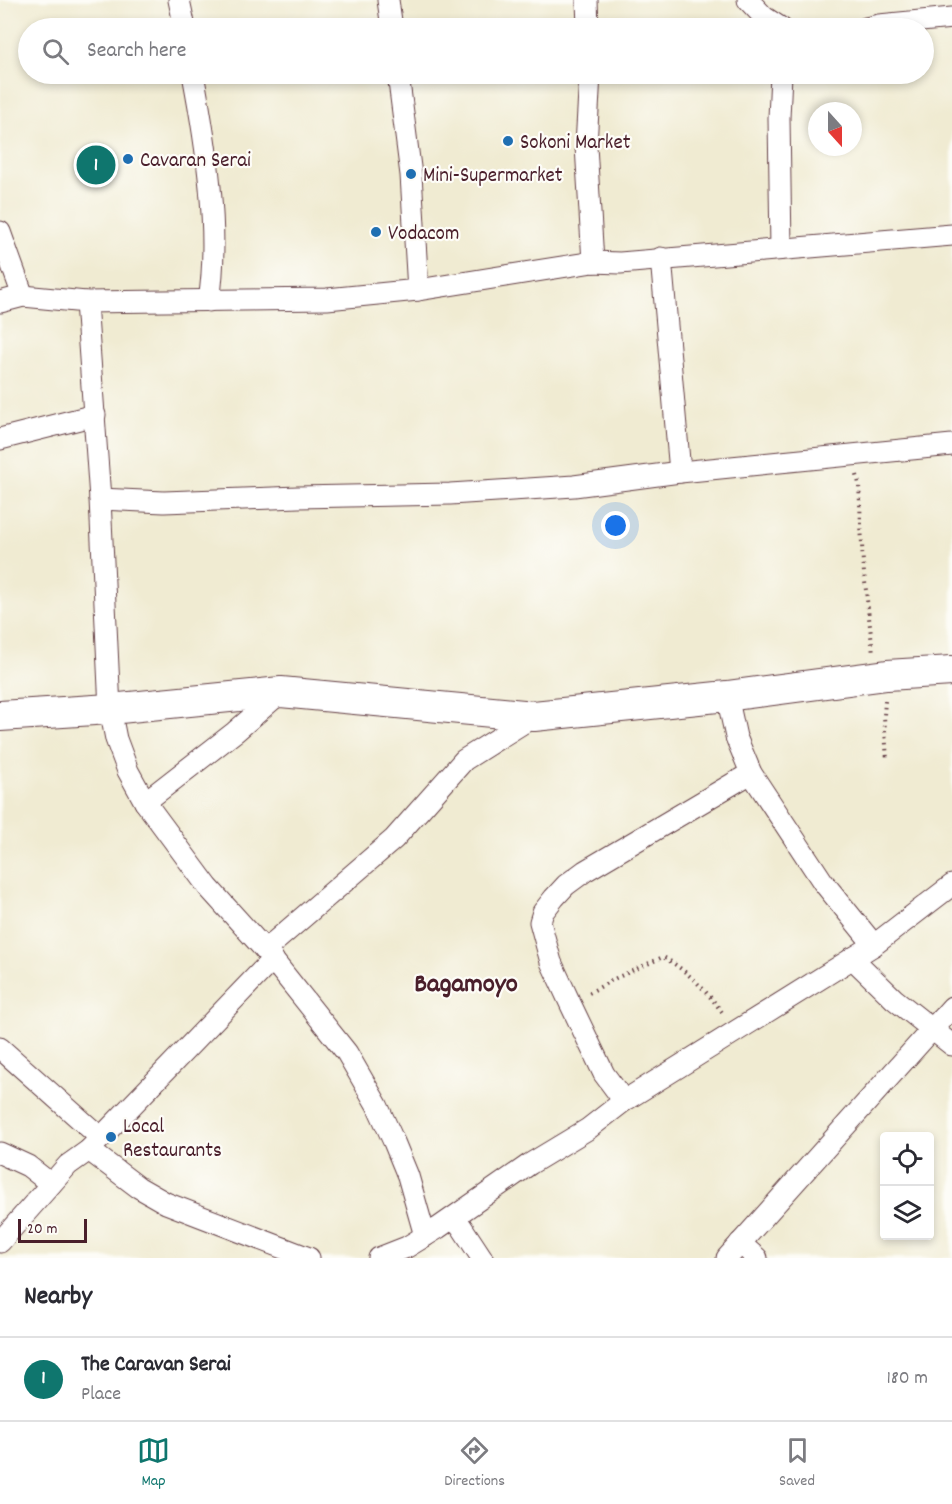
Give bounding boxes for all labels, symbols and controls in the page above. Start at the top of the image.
search box [18,18,934,84]
icon: search [39,35,72,68]
text: Search here [87,36,186,67]
north arrow [808,102,862,156]
place label: Sokoni Market [520,129,631,159]
marker: Sokoni Market [501,134,515,148]
pin: 1 [76,142,116,188]
place label: Cavaran Serai [140,147,251,177]
marker: Cavaran Serai [121,152,135,166]
place label: Mini-Supermarket [423,162,563,192]
marker: Mini-Supermarket [404,167,418,181]
place label: Vodacom [388,220,459,250]
marker: Vodacom [369,225,383,239]
your location [601,511,630,540]
district label: Bagamoyo [414,966,518,1005]
place label: Local Restaurants [123,1113,222,1167]
marker: Local Restaurants [104,1130,118,1144]
map controls [880,1132,934,1240]
button: locate [880,1132,934,1186]
button: layers [880,1186,934,1240]
scale bar [18,1216,87,1244]
text: 20 m [27,1218,57,1241]
text: Nearby [24,1279,92,1316]
text: The Caravan Serai [81,1350,231,1381]
text: 1 [41,1365,46,1393]
text: 180 m [886,1365,928,1393]
text: Place [81,1381,121,1409]
tab: Map [137,1434,170,1493]
tab: Directions [444,1434,505,1493]
tab: Saved [779,1434,815,1493]

